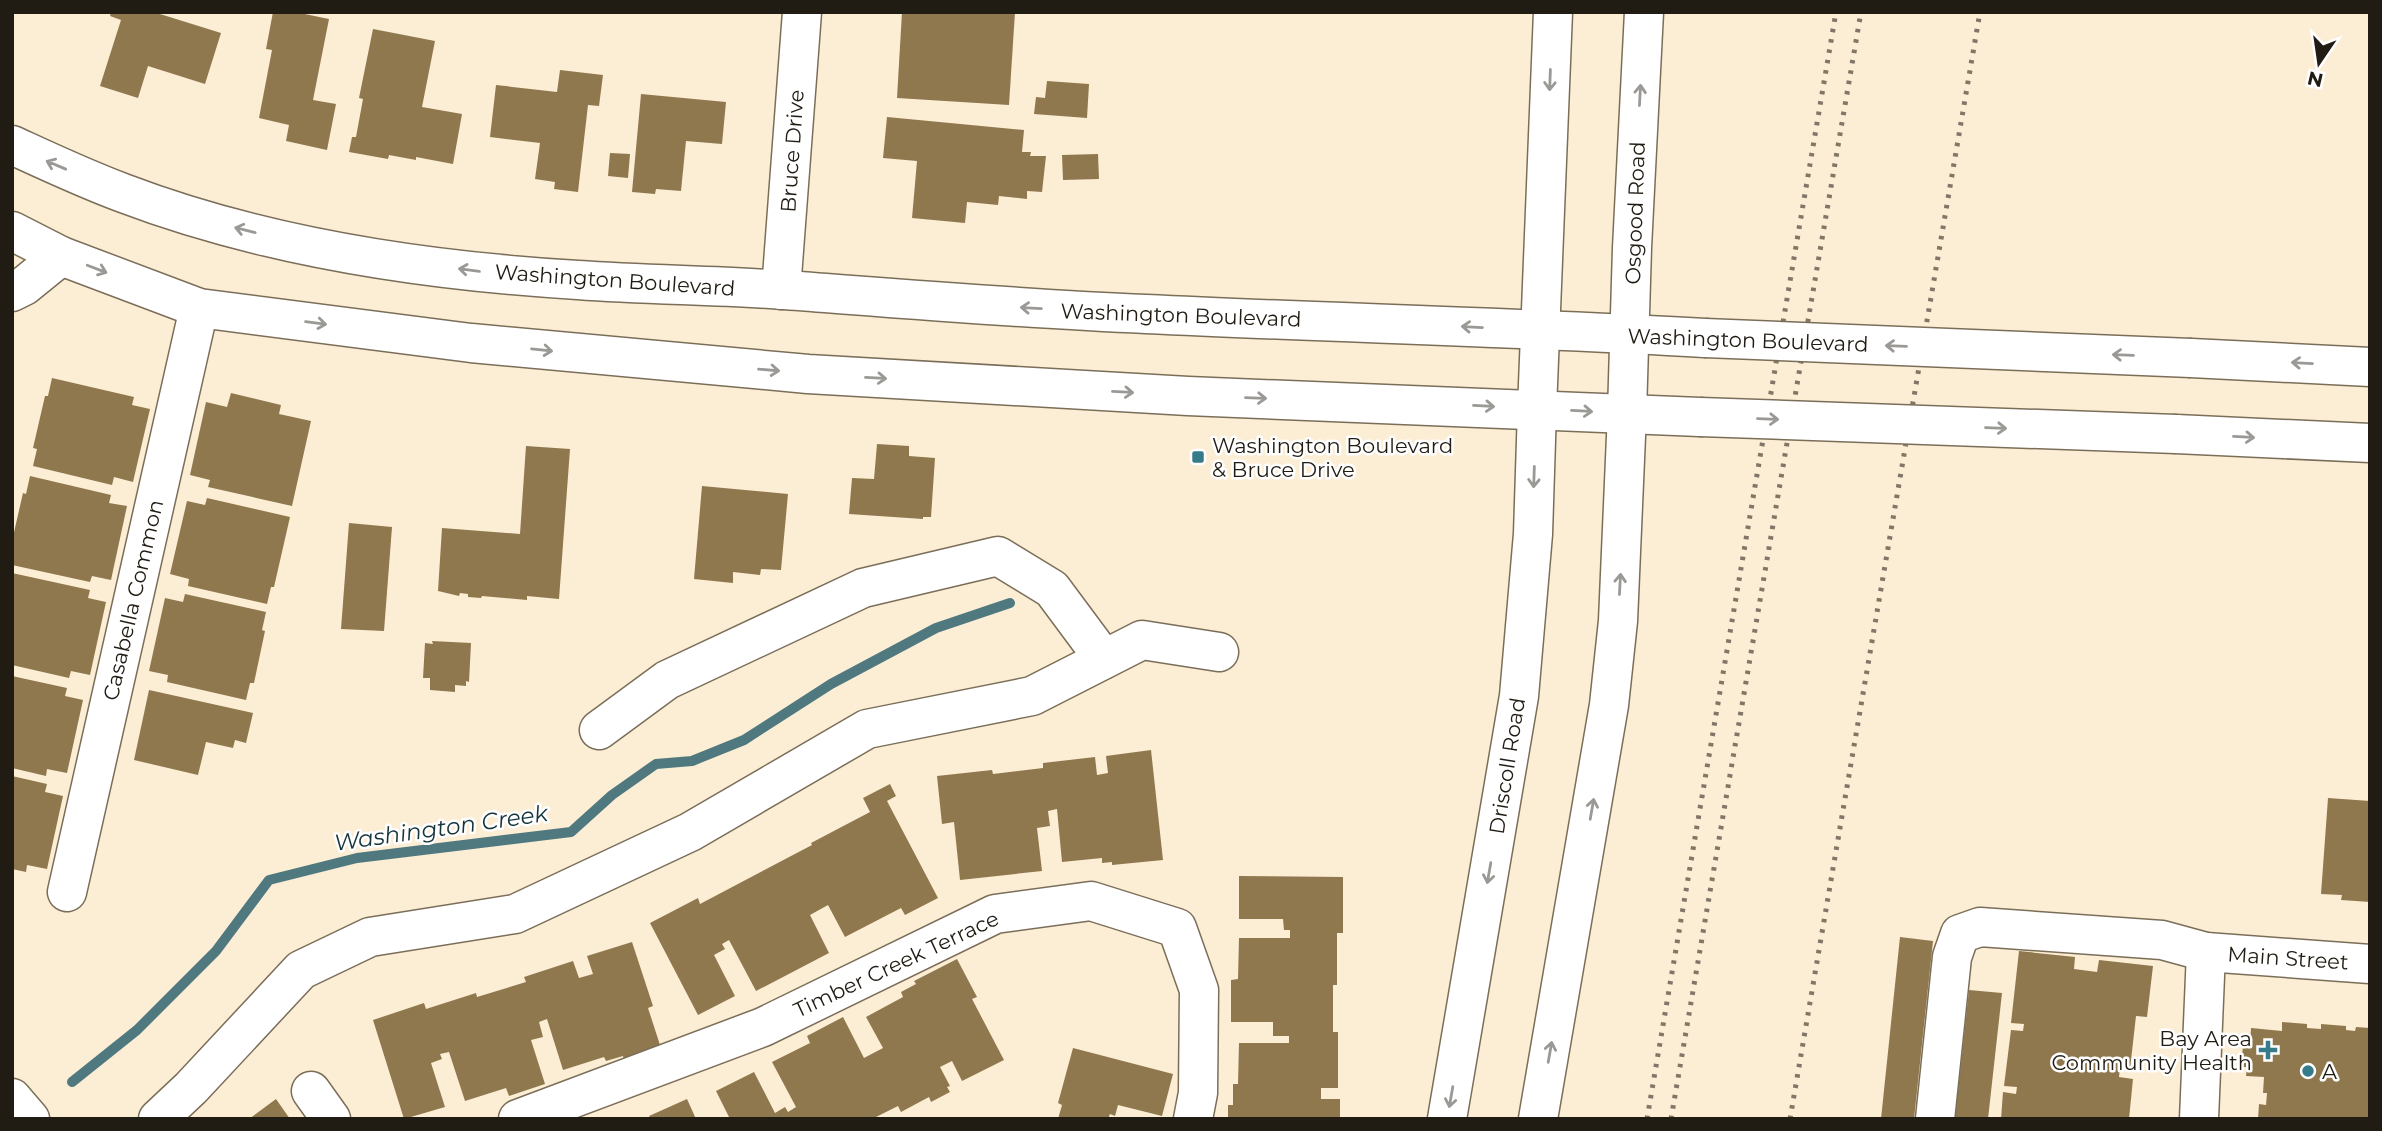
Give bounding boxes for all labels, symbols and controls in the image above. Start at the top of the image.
north arrow [2284,28,2354,98]
text: N [2305,66,2325,92]
one-way arrow [1544,69,1557,92]
one-way arrow [1633,84,1646,107]
street label: Bruce Drive [775,89,809,213]
street label: Osgood Road [1620,141,1650,285]
one-way arrow [46,158,67,171]
one-way arrow [234,223,257,236]
street label: Washington Boulevard [494,259,736,301]
one-way arrow [458,263,480,276]
one-way arrow [85,264,107,276]
street label: Washington Boulevard [1060,298,1302,332]
one-way arrow [1020,301,1042,314]
one-way arrow [304,316,327,329]
one-way arrow [1461,320,1484,333]
street label: Washington Boulevard [1627,323,1869,357]
one-way arrow [1884,339,1907,352]
one-way arrow [530,343,553,356]
one-way arrow [2112,348,2135,361]
one-way arrow [2290,357,2313,370]
one-way arrow [757,364,780,377]
one-way arrow [864,371,887,384]
one-way arrow [1111,386,1133,399]
one-way arrow [1245,391,1268,405]
one-way arrow [1472,400,1495,413]
one-way arrow [1571,405,1593,418]
one-way arrow [1757,413,1780,426]
one-way arrow [1984,421,2007,434]
one-way arrow [2232,431,2255,444]
place label: Washington Boulevard & Bruce Drive [1212,433,1453,482]
marker: Washington Boulevard & Bruce Drive [1190,449,1206,465]
one-way arrow [1528,465,1541,488]
street label: Casabella Common [98,497,168,703]
one-way arrow [1613,573,1626,596]
street label: Driscoll Road [1484,696,1530,836]
one-way arrow [1586,798,1599,821]
water label: Washington Creek [332,799,551,857]
one-way arrow [1482,861,1495,884]
street label: Timber Creek Terrace [789,905,1003,1023]
street label: Main Street [2227,941,2349,975]
place label: Bay Area Community Health [2051,1026,2252,1075]
marker: Bay Area Community Health [2258,1040,2278,1060]
one-way arrow [1544,1041,1557,1063]
place label: A [2322,1059,2338,1084]
marker: A [2300,1063,2316,1079]
one-way arrow [1444,1085,1457,1108]

